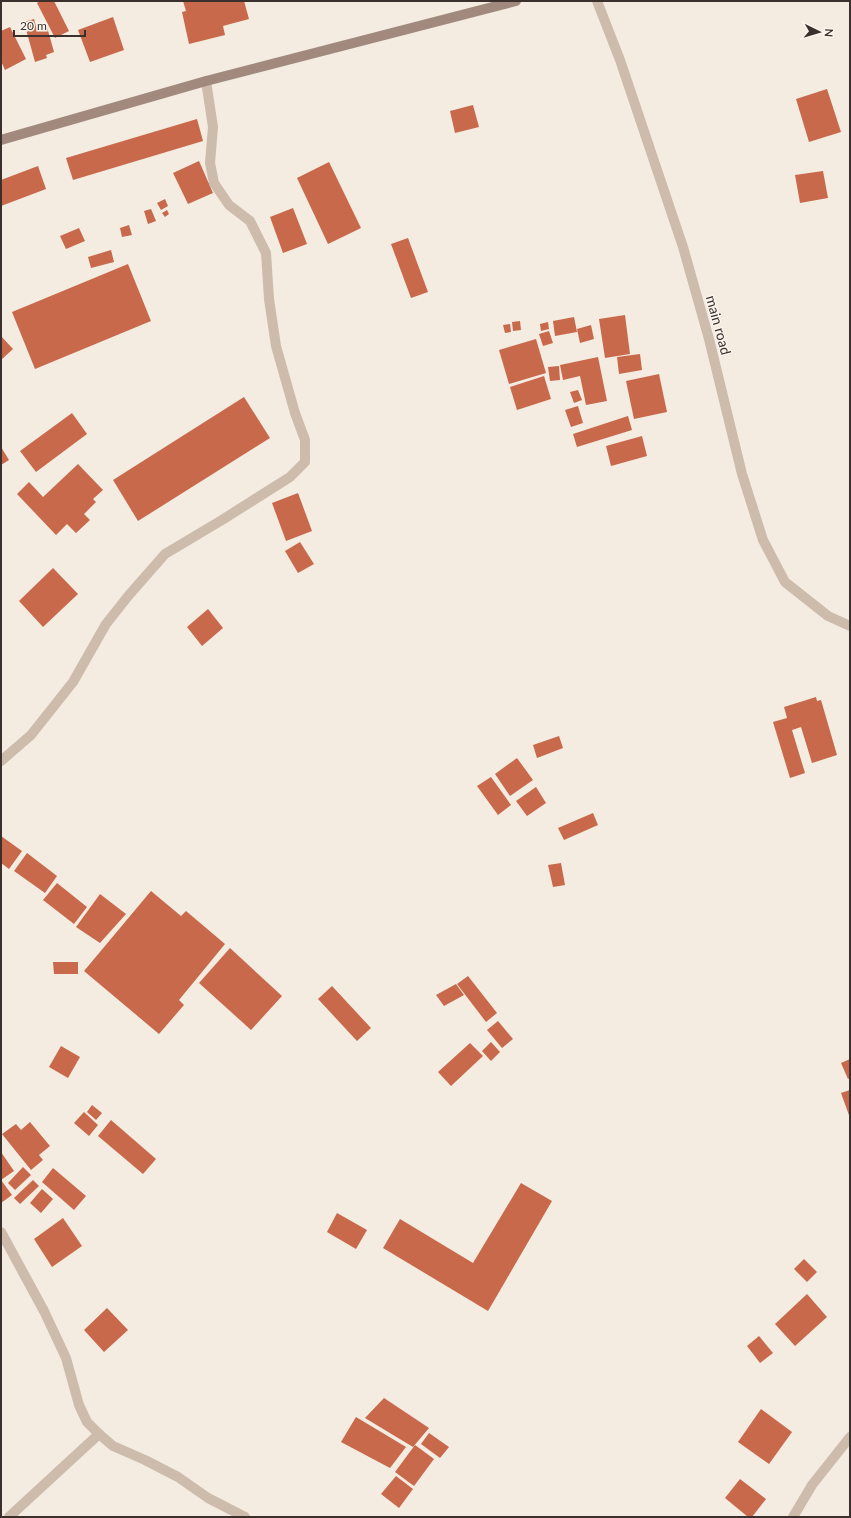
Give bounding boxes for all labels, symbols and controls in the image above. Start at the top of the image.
scale bar [14,12,85,38]
north arrow [799,12,839,52]
text: 20 m [20,18,47,33]
text: N [823,28,836,38]
street label: main road [703,293,735,357]

